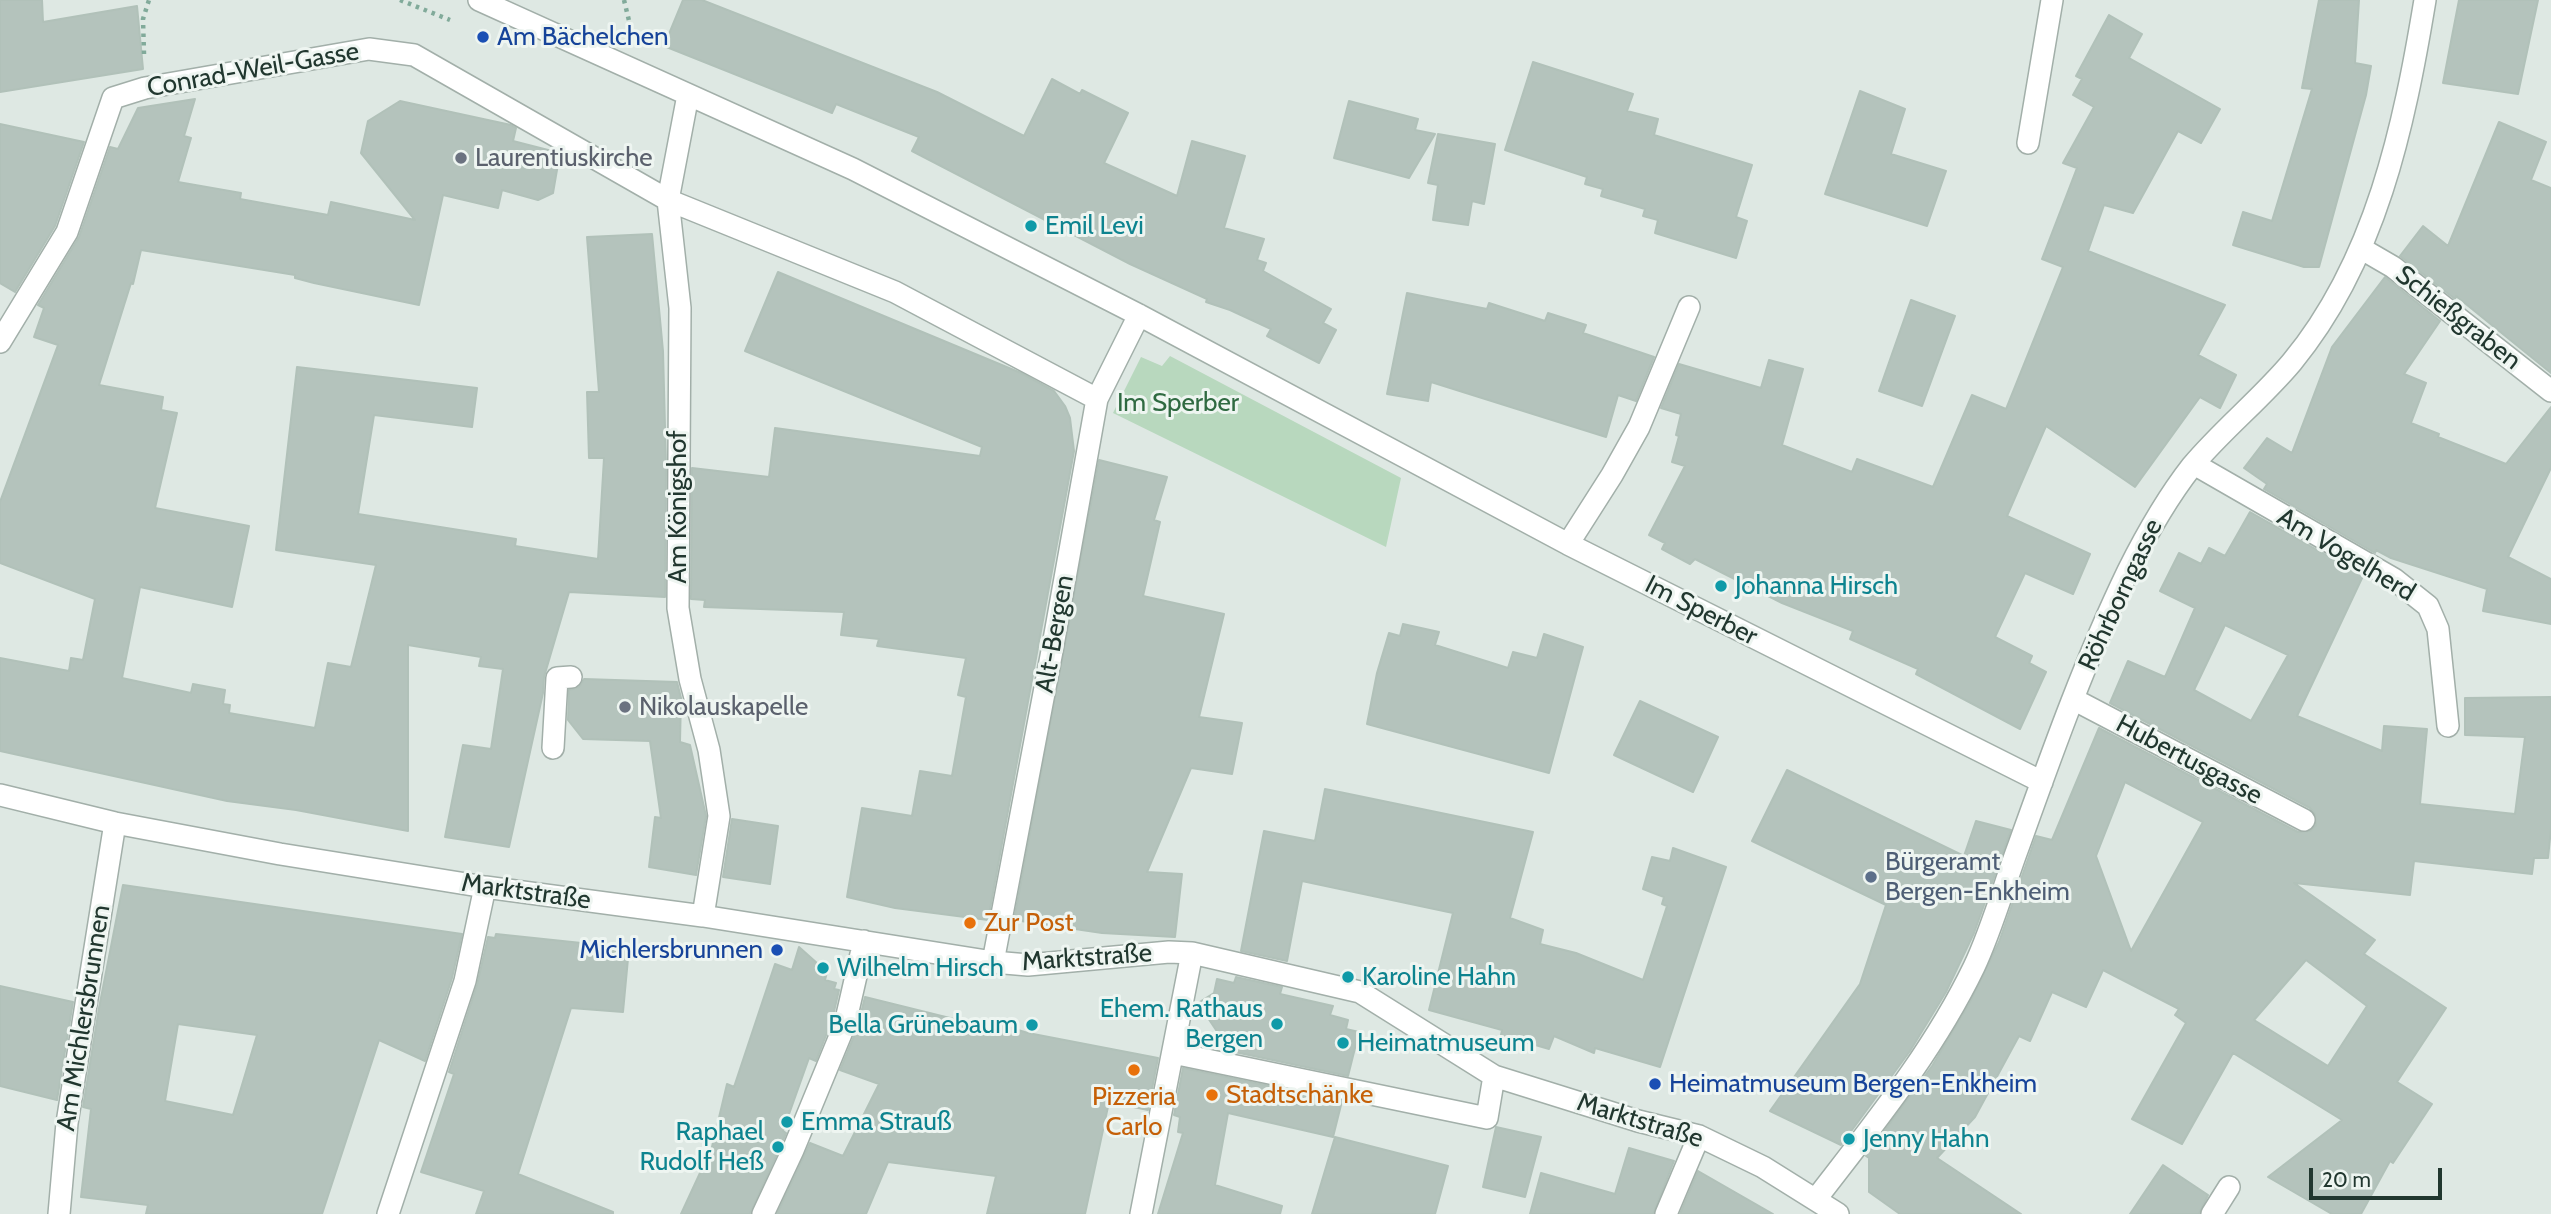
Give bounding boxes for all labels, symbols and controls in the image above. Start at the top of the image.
place label: Am Bächelchen [497,21,669,53]
marker: Am Bächelchen [475,29,491,45]
street label: Conrad-Weil-Gasse [145,36,361,104]
place label: Laurentiuskirche [475,142,653,174]
marker: Laurentiuskirche [453,150,469,166]
place label: Emil Levi [1045,210,1144,242]
marker: Emil Levi [1023,218,1039,234]
street label: Schießgraben [2389,259,2527,377]
park label: Im Sperber [1117,387,1239,419]
street label: Am Königshof [662,430,694,584]
street label: Am Vogelherd [2271,502,2421,608]
street label: Röhrborngasse [2072,514,2170,676]
street label: Im Sperber [1640,569,1762,653]
place label: Johanna Hirsch [1735,570,1898,602]
street label: Alt-Bergen [1029,573,1081,695]
marker: Johanna Hirsch [1713,578,1729,594]
place label: Nikolauskapelle [639,691,808,723]
marker: Nikolauskapelle [617,699,633,715]
street label: Hubertusgasse [2111,708,2267,812]
place label: Bürgeramt Bergen-Enkheim [1885,846,2070,908]
street label: Marktstraße [459,867,593,917]
marker: Bürgeramt Bergen-Enkheim [1863,869,1879,885]
street label: Am Michlersbrunnen [51,903,117,1133]
place label: Zur Post [984,907,1073,939]
marker: Zur Post [962,915,978,931]
place label: Michlersbrunnen [579,934,763,966]
street label: Marktstraße [1021,938,1153,978]
marker: Michlersbrunnen [769,942,785,958]
place label: Wilhelm Hirsch [837,952,1004,984]
marker: Wilhelm Hirsch [815,960,831,976]
place label: Karoline Hahn [1362,961,1516,993]
marker: Karoline Hahn [1340,969,1356,985]
place label: Ehem. Rathaus Bergen [1100,993,1263,1054]
place label: Bella Grünebaum [828,1009,1018,1041]
marker: Ehem. Rathaus Bergen [1269,1016,1285,1032]
marker: Bella Grünebaum [1024,1017,1040,1033]
place label: Heimatmuseum [1357,1027,1535,1059]
marker: Heimatmuseum [1335,1035,1351,1051]
marker: Pizzeria Carlo [1126,1062,1142,1078]
place label: Heimatmuseum Bergen-Enkheim [1669,1068,2037,1100]
marker: Heimatmuseum Bergen-Enkheim [1647,1076,1663,1092]
place label: Stadtschänke [1226,1079,1373,1111]
place label: Pizzeria Carlo [1092,1081,1176,1142]
marker: Stadtschänke [1204,1087,1220,1103]
street label: Marktstraße [1573,1087,1707,1155]
place label: Emma Strauß [801,1106,952,1138]
marker: Emma Strauß [779,1114,795,1130]
place label: Raphael Rudolf Heß [639,1116,764,1178]
place label: Jenny Hahn [1863,1123,1989,1155]
marker: Jenny Hahn [1841,1131,1857,1147]
marker: Raphael Rudolf Heß [770,1139,786,1155]
scale bar [2313,1154,2446,1198]
text: 20 m [2322,1167,2371,1192]

